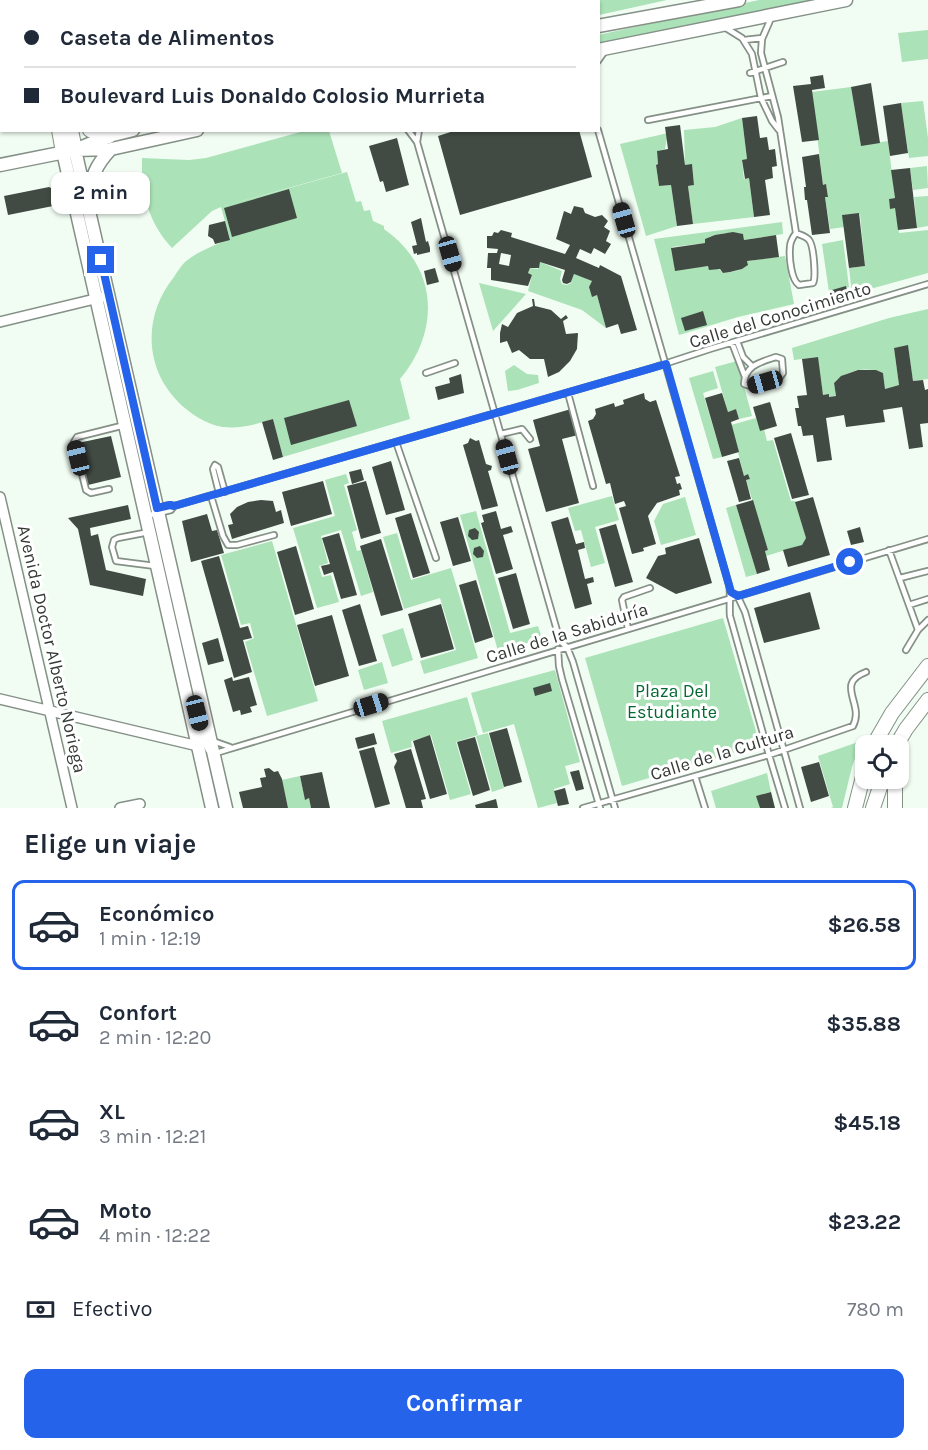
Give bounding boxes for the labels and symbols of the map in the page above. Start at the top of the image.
callout: 2 min [51,173,150,215]
car [610,200,638,240]
car [436,234,464,274]
route end [87,246,114,273]
street label: Calle del Conocimiento [686,277,874,353]
car [745,368,785,396]
car [494,437,520,477]
car [65,438,91,478]
street label: Avenida Doctor Alberto Noriega [13,523,91,775]
route start [836,548,863,575]
street label: Calle de la Sabiduría [483,598,651,668]
park label: Plaza Del Estudiante [627,680,717,723]
car [351,691,391,719]
car [184,693,210,733]
street label: Calle de la Cultura [648,721,796,785]

